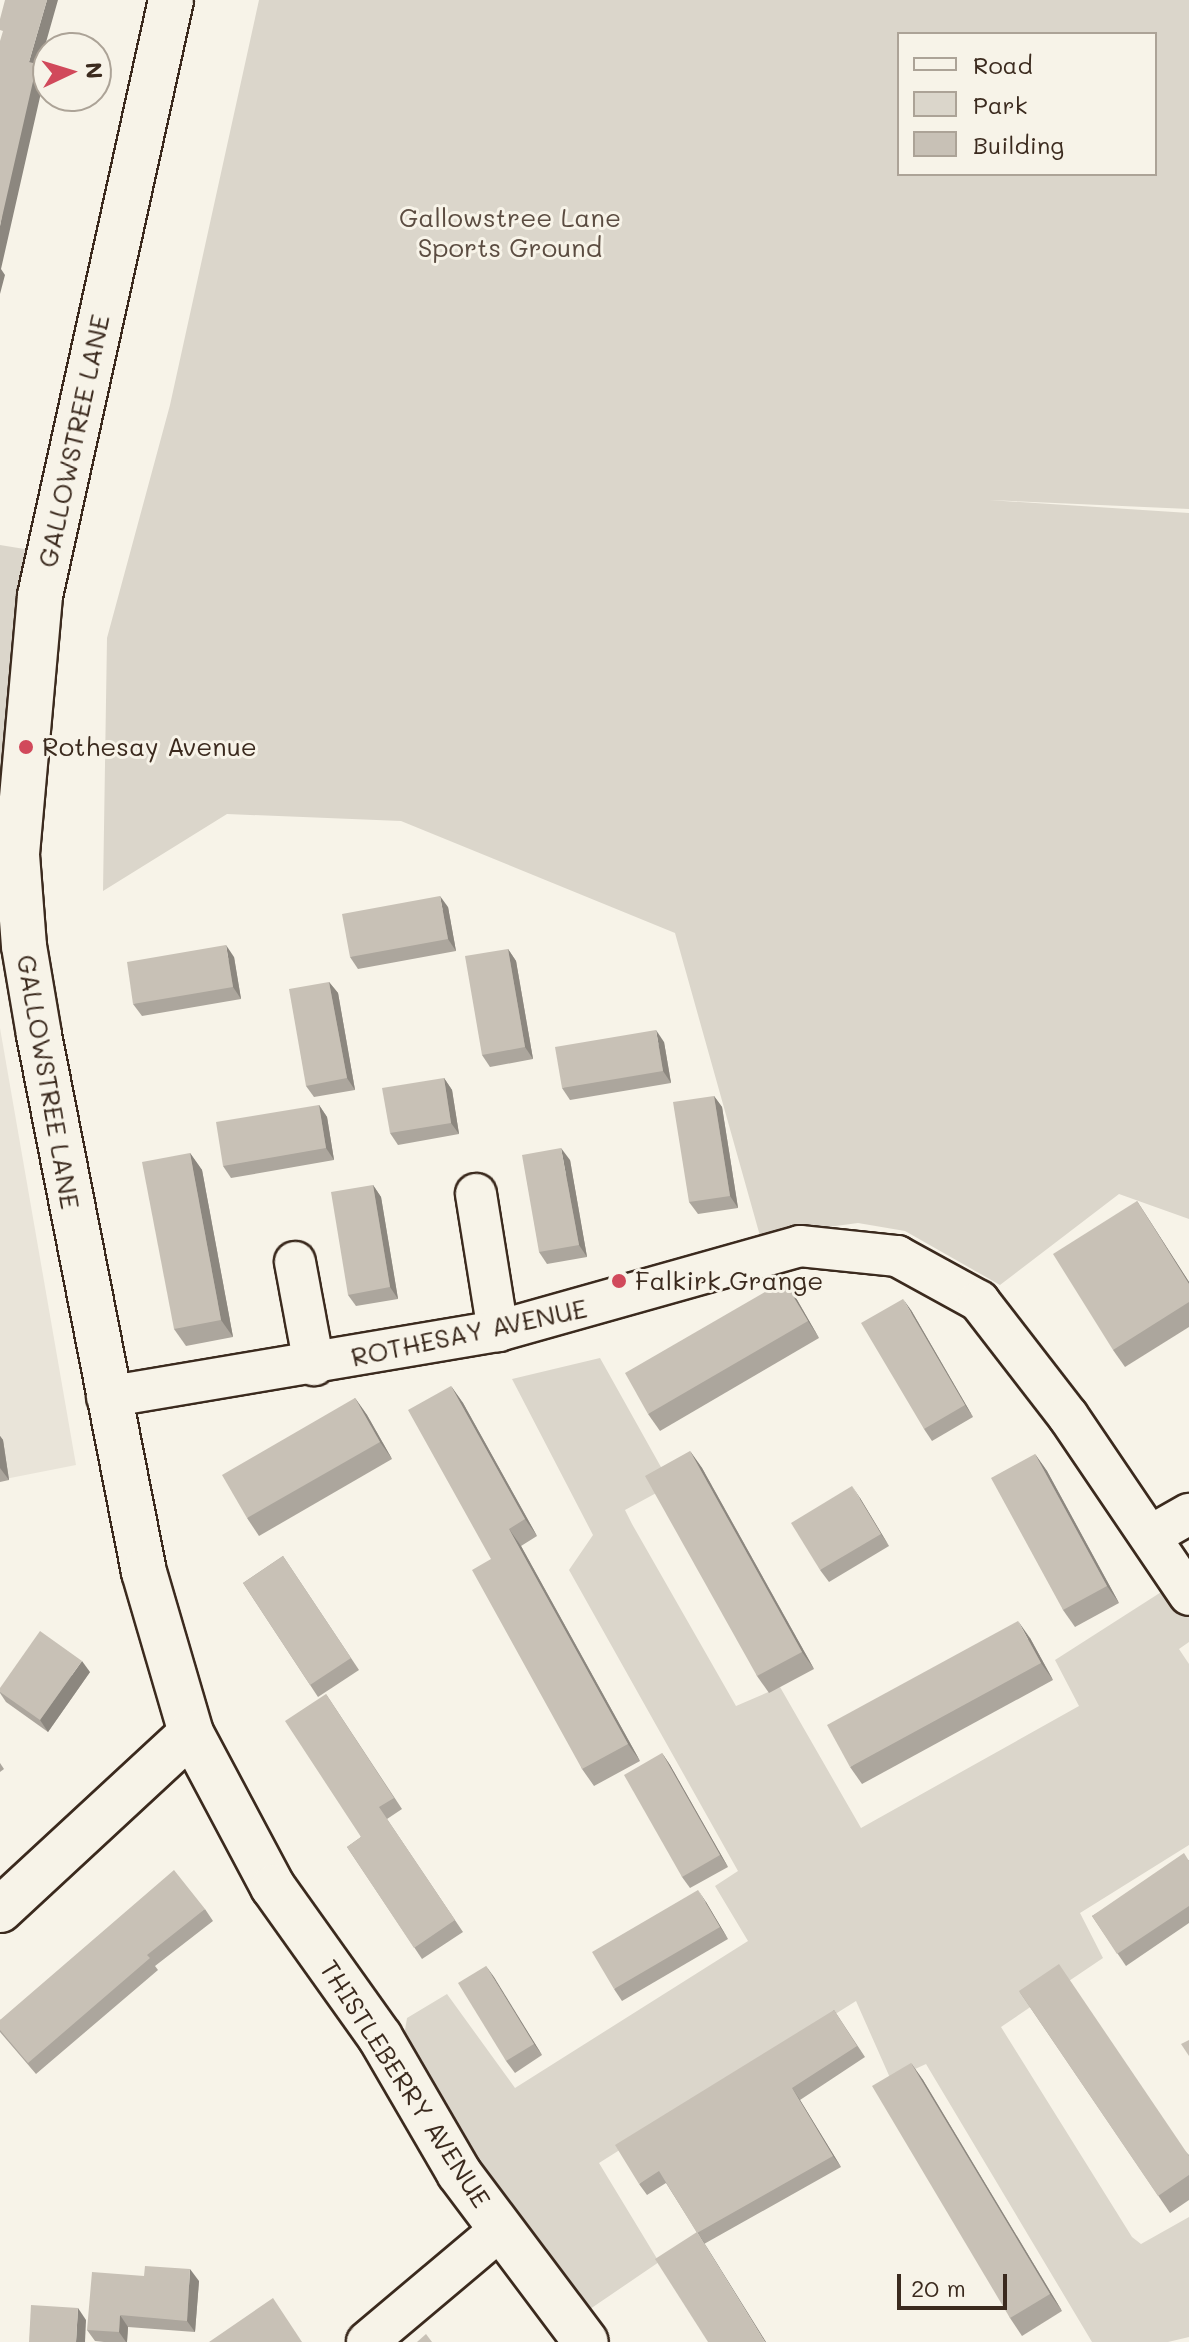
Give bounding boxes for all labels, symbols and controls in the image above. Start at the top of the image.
north arrow [32,32,112,112]
legend [897,32,1157,176]
text: Road [973,49,1033,80]
text: N [79,61,109,80]
text: Park [973,89,1027,120]
text: Building [973,129,1064,160]
park label: Gallowstree Lane Sports Ground [399,202,621,264]
street label: GALLOWSTREE LANE [32,312,116,570]
place label: Rothesay Avenue [42,731,257,763]
marker: Rothesay Avenue [17,738,35,756]
street label: GALLOWSTREE LANE [10,952,86,1212]
place label: Falkirk Grange [635,1265,823,1297]
marker: Falkirk Grange [610,1272,628,1290]
street label: ROTHESAY AVENUE [348,1293,590,1373]
street label: THISTLEBERRY AVENUE [313,1954,497,2214]
scale bar [901,2258,1011,2308]
text: 20 m [911,2272,966,2303]

